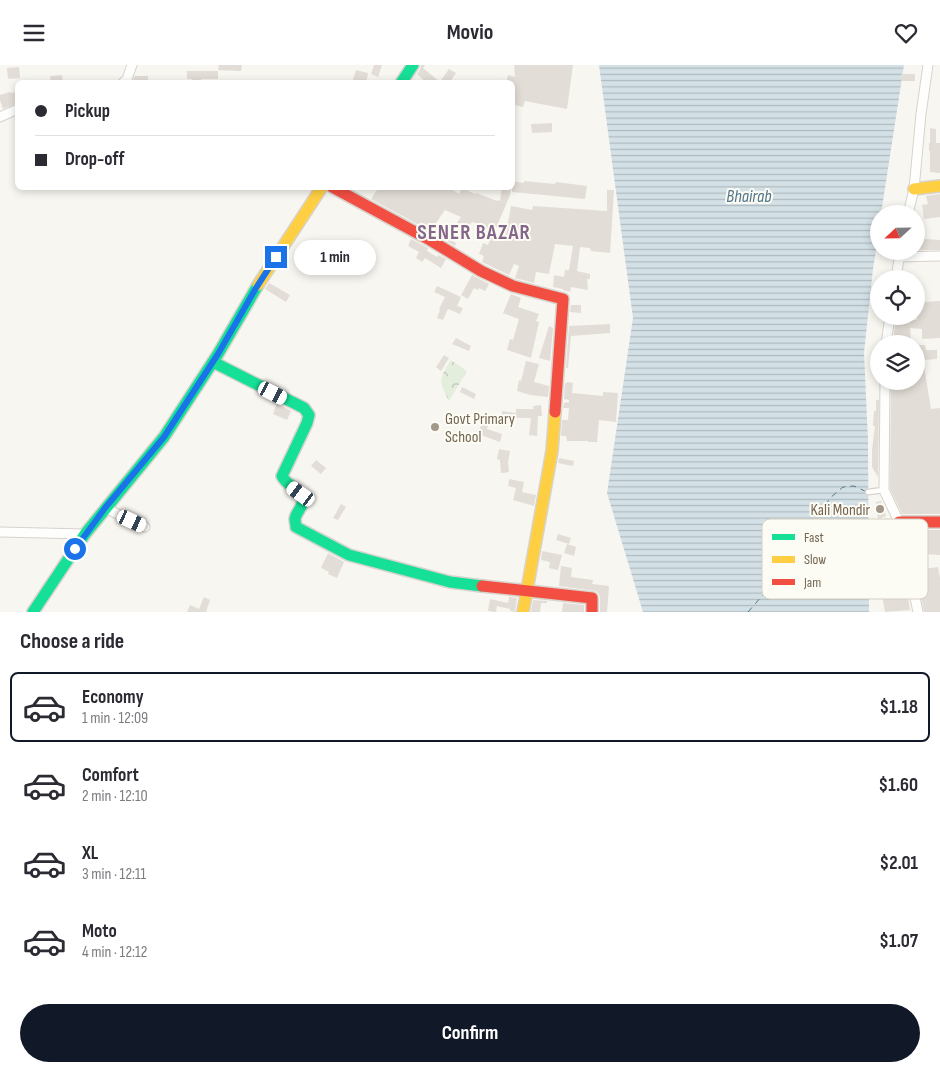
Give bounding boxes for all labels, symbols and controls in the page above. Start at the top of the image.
icon: menu [20,19,48,47]
text: Movio [447,19,493,46]
icon: heart [892,19,920,47]
text: Pickup [65,100,110,123]
text: Drop-off [65,148,125,171]
water label: Bhairab [726,186,772,207]
north arrow [870,205,925,260]
map controls [870,205,925,390]
district label: SENER BAZAR [417,220,531,245]
callout: 1 min [294,239,376,275]
route end [265,246,287,268]
text: 1 min [320,248,350,267]
button: locate [870,270,925,325]
button: layers [870,335,925,390]
car [256,380,289,406]
place label: Govt Primary School [445,410,515,447]
marker: Govt Primary School [429,421,441,433]
car [284,479,317,509]
place label: Kali Mondir [811,501,870,520]
marker: Kali Mondir [874,503,886,515]
car [115,508,148,534]
legend [762,519,928,599]
text: Fast [804,529,824,546]
route start [64,538,86,560]
text: Slow [804,551,826,568]
text: Jam [803,574,821,591]
text: Choose a ride [20,628,124,655]
icon: car [22,685,67,730]
text: Economy [82,686,144,709]
text: $1.18 [879,696,918,719]
text: 1 min · 12:09 [82,709,148,728]
icon: car [22,763,67,808]
text: Comfort [82,764,139,787]
text: $1.60 [878,774,918,797]
text: 2 min · 12:10 [82,787,148,806]
icon: car [22,841,67,886]
text: XL [82,842,98,865]
text: $2.01 [880,852,918,875]
text: 3 min · 12:11 [82,865,146,884]
icon: car [22,919,67,964]
text: Moto [82,920,117,943]
text: $1.07 [879,930,918,953]
text: 4 min · 12:12 [82,943,147,962]
button: Confirm [20,1004,920,1062]

